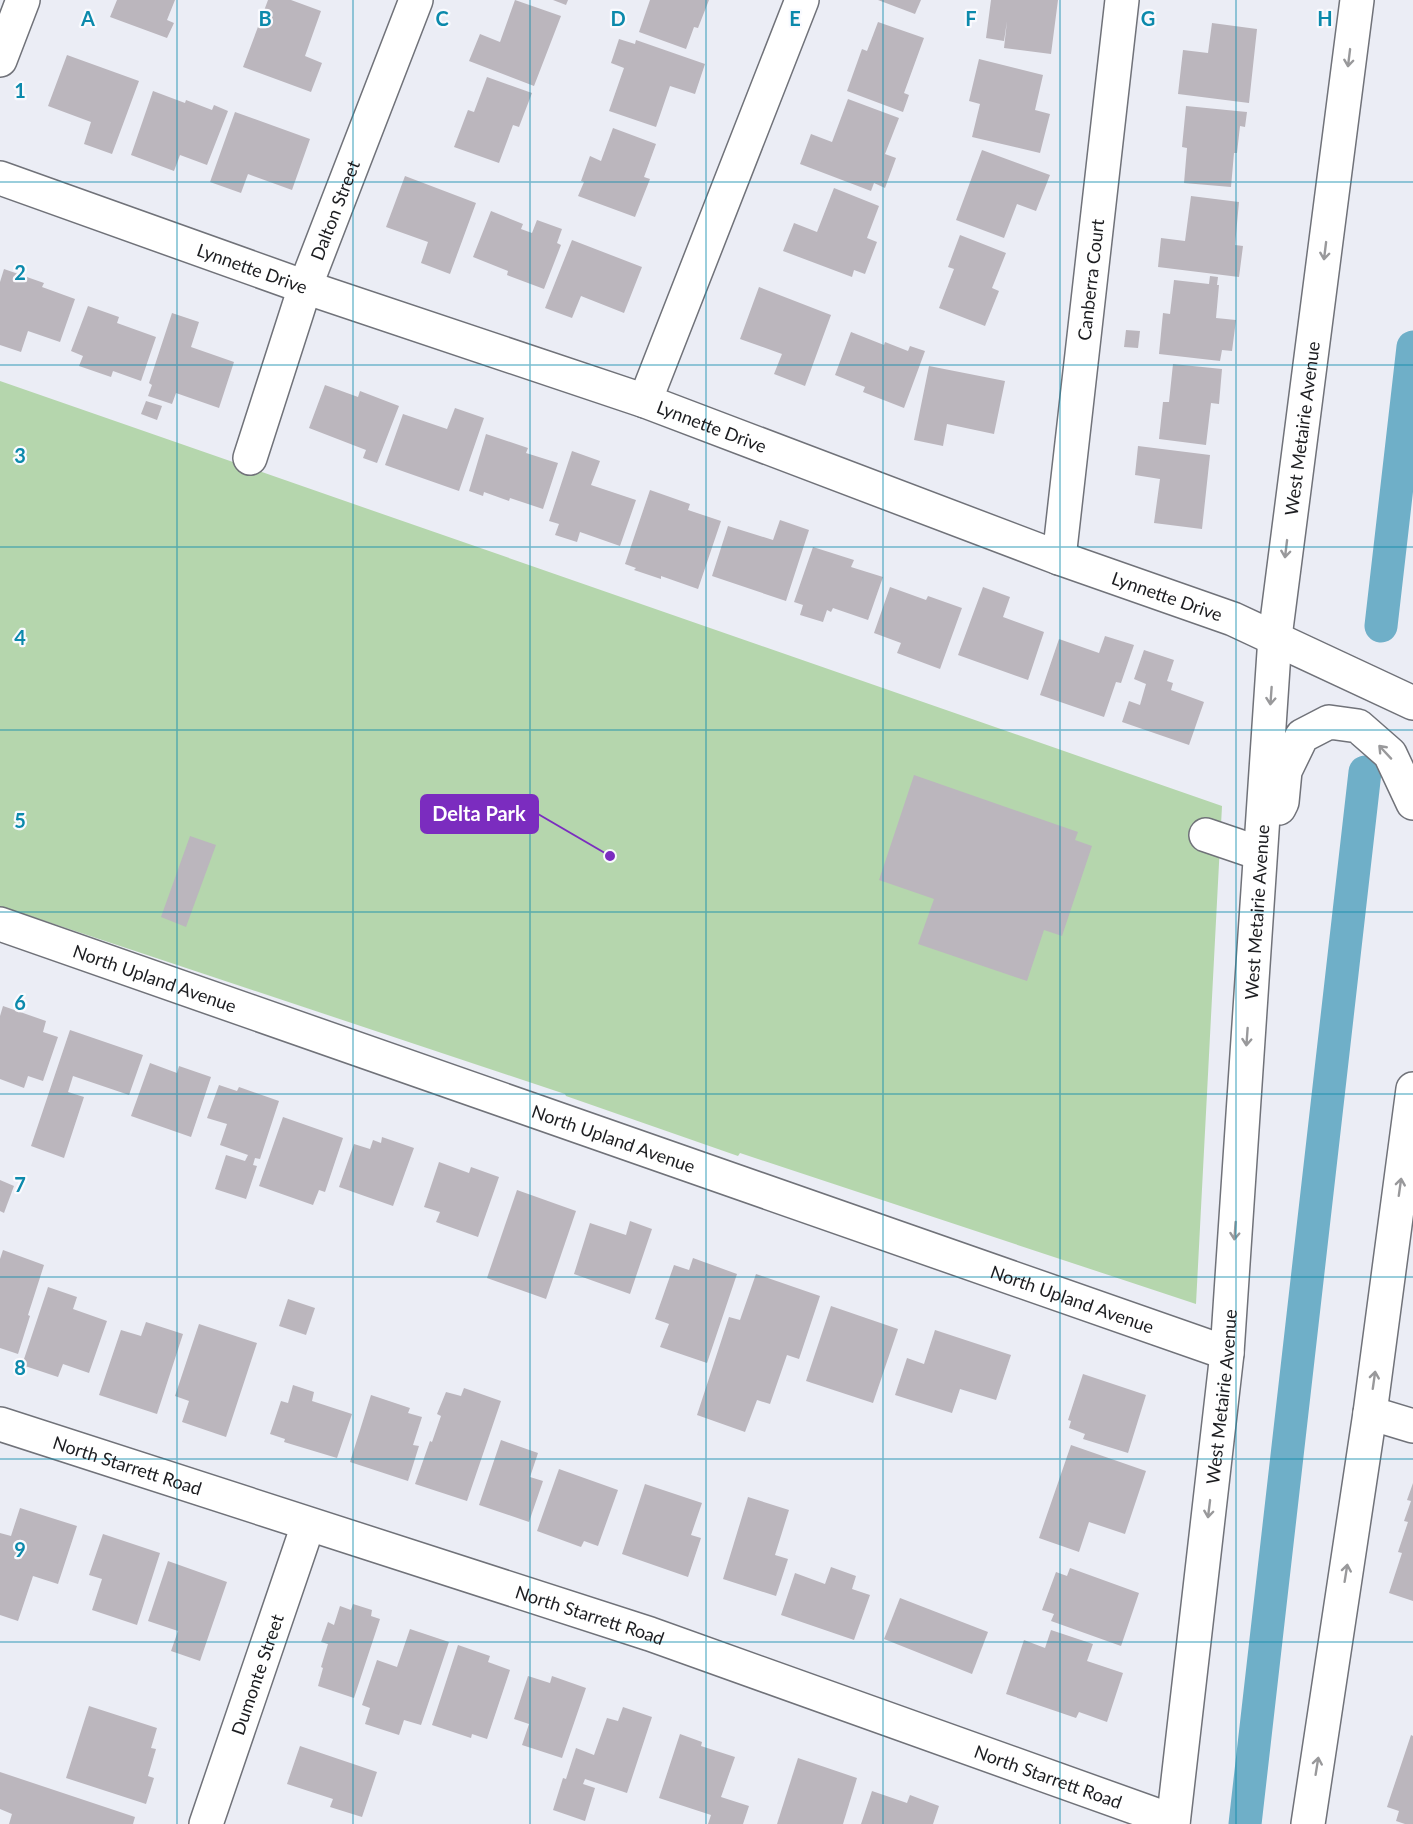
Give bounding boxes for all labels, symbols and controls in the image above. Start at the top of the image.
text: A [80,6,95,30]
text: B [258,6,272,30]
text: C [435,6,449,30]
text: D [610,6,626,30]
text: E [789,6,801,30]
text: F [965,6,977,30]
text: G [1141,6,1155,30]
text: H [1317,6,1333,30]
one-way arrow [1344,48,1355,67]
text: 1 [14,78,26,102]
street label: Dalton Street [305,157,364,263]
street label: Canberra Court [1073,217,1108,342]
street label: Lynnette Drive [194,238,311,298]
one-way arrow [1319,241,1330,261]
text: 2 [14,260,26,284]
street label: West Metairie Avenue [1280,340,1324,517]
street label: Lynnette Drive [654,396,770,457]
text: 3 [14,443,26,467]
one-way arrow [1281,539,1292,558]
street label: Lynnette Drive [1109,566,1226,625]
text: 4 [14,625,26,649]
one-way arrow [1265,685,1276,705]
one-way arrow [1378,744,1392,759]
callout: Delta Park [421,795,538,833]
text: Delta Park [432,801,526,825]
text: 5 [14,808,26,832]
street label: West Metairie Avenue [1240,824,1273,1000]
street label: North Upland Avenue [70,939,239,1017]
text: 6 [14,990,26,1014]
one-way arrow [1242,1026,1253,1046]
street label: North Upland Avenue [529,1100,698,1177]
text: 7 [14,1172,26,1196]
one-way arrow [1395,1178,1406,1198]
one-way arrow [1229,1221,1240,1241]
street label: North Upland Avenue [988,1260,1157,1338]
street label: West Metairie Avenue [1201,1309,1241,1485]
text: 8 [14,1355,26,1379]
one-way arrow [1369,1371,1380,1391]
street label: North Starrett Road [50,1431,205,1500]
one-way arrow [1203,1499,1214,1519]
text: 9 [14,1537,26,1561]
one-way arrow [1340,1564,1351,1584]
street label: North Starrett Road [513,1580,667,1649]
street label: Dumonte Street [226,1611,288,1738]
street label: North Starrett Road [971,1740,1125,1813]
one-way arrow [1311,1757,1322,1777]

